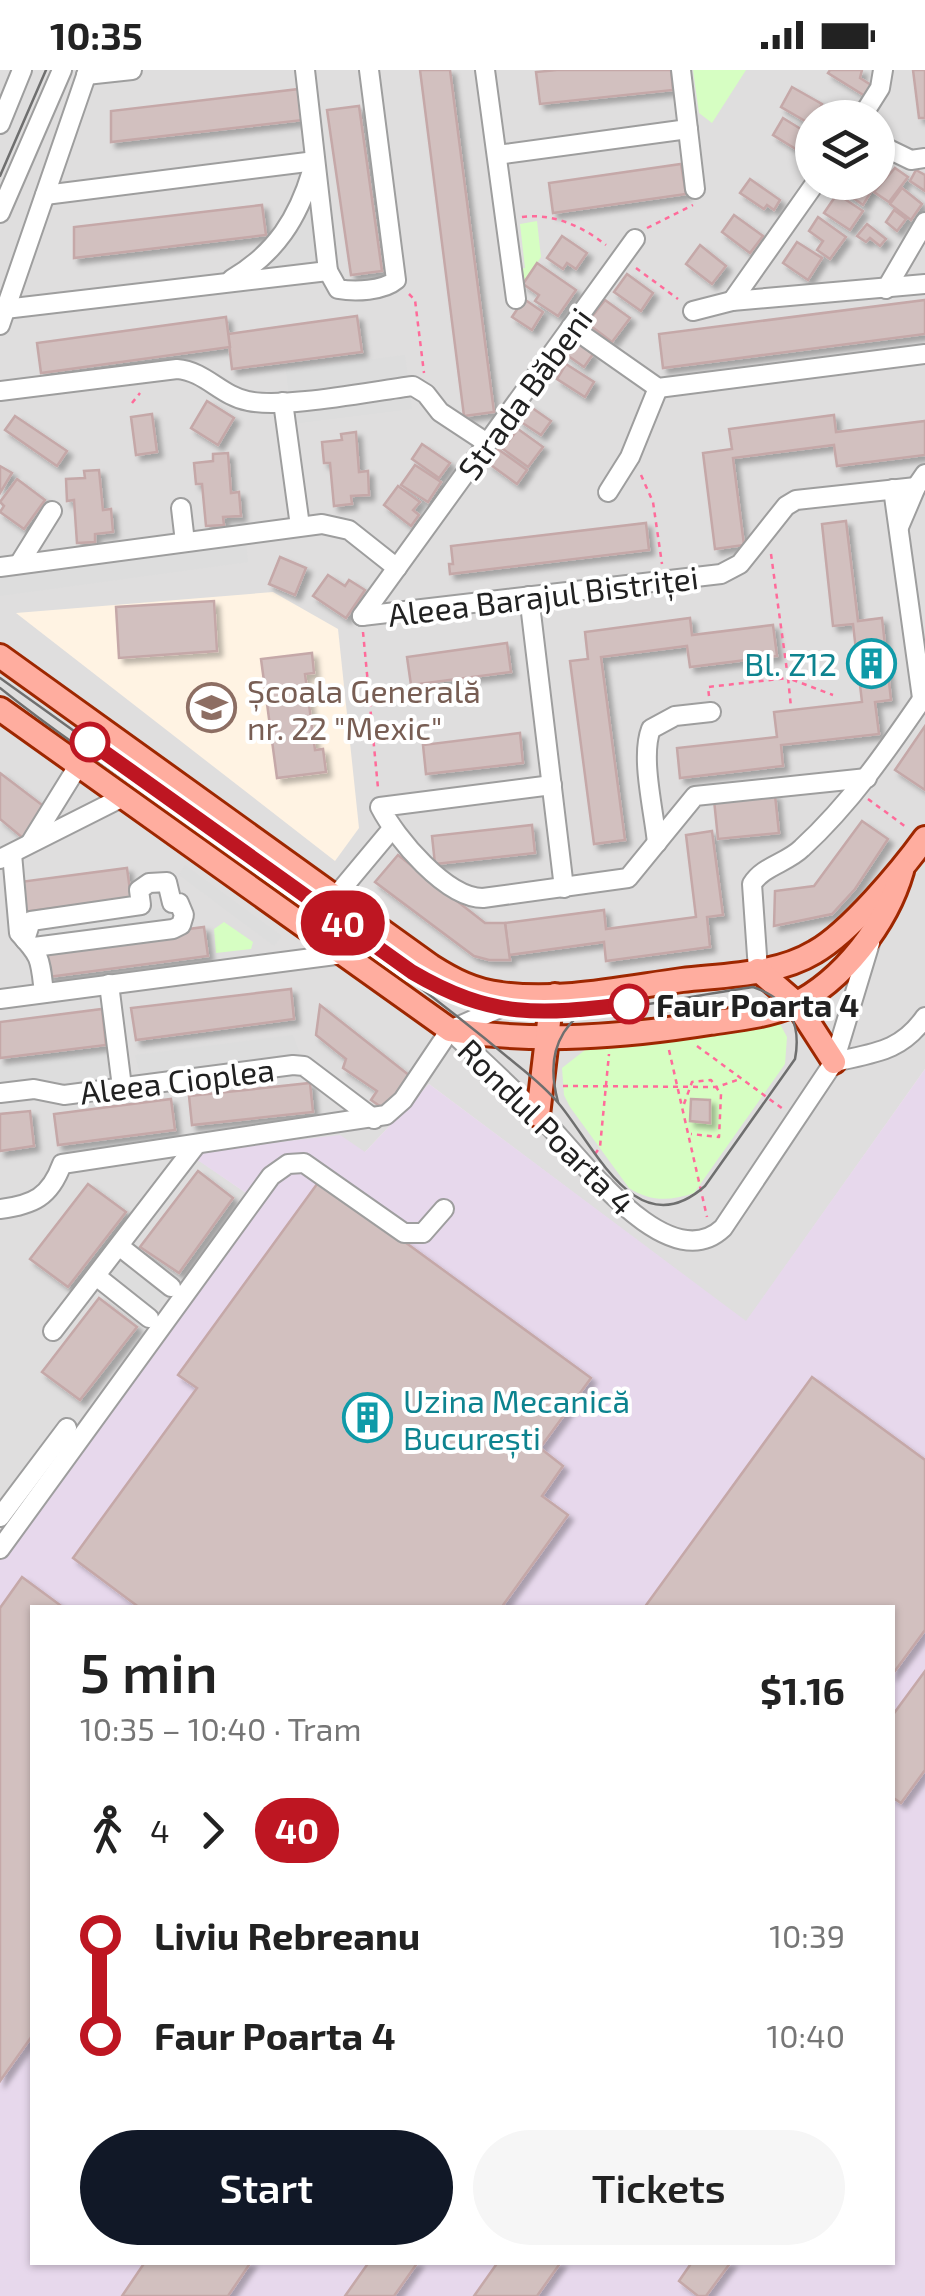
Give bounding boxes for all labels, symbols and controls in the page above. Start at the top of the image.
text: 10:35 [50,12,143,58]
map controls [795,100,895,200]
button: layers [795,100,895,200]
street label: Strada Băbeni [449,300,599,486]
street label: Aleea Barajul Bistriței [386,557,701,636]
building icon: Bl. Z12 [846,637,898,689]
place label: Bl. Z12 [744,644,837,682]
place label: Școala Generală nr. 22 "Mexic" [247,671,481,746]
school or university icon: Școala Generală nr. 22 "Mexic" [186,682,238,734]
unlabelled marker [71,723,109,761]
line badge: 40 [298,890,388,956]
text: 40 [321,902,365,944]
marker: Faur Poarta 4 [610,985,648,1023]
place label: Faur Poarta 4 [656,985,859,1023]
street label: Rondul Poarta 4 [451,1030,643,1222]
street label: Aleea Cioplea [78,1049,276,1111]
place label: Uzina Mecanică București [403,1381,630,1459]
building icon: Uzina Mecanică București [342,1392,394,1444]
text: 5 min [80,1638,218,1704]
text: $1.16 [760,1667,845,1713]
text: 10:35 – 10:40 · Tram [80,1709,361,1747]
icon: walk [80,1803,135,1858]
icon: forward [185,1803,240,1858]
text: 40 [275,1809,319,1851]
text: 4 [150,1811,170,1849]
text: Liviu Rebreanu [154,1912,420,1958]
text: 10:39 [769,1916,845,1954]
text: Faur Poarta 4 [154,2012,396,2058]
text: 10:40 [766,2016,845,2054]
button: Start [80,2130,453,2245]
button: Tickets [473,2130,845,2245]

